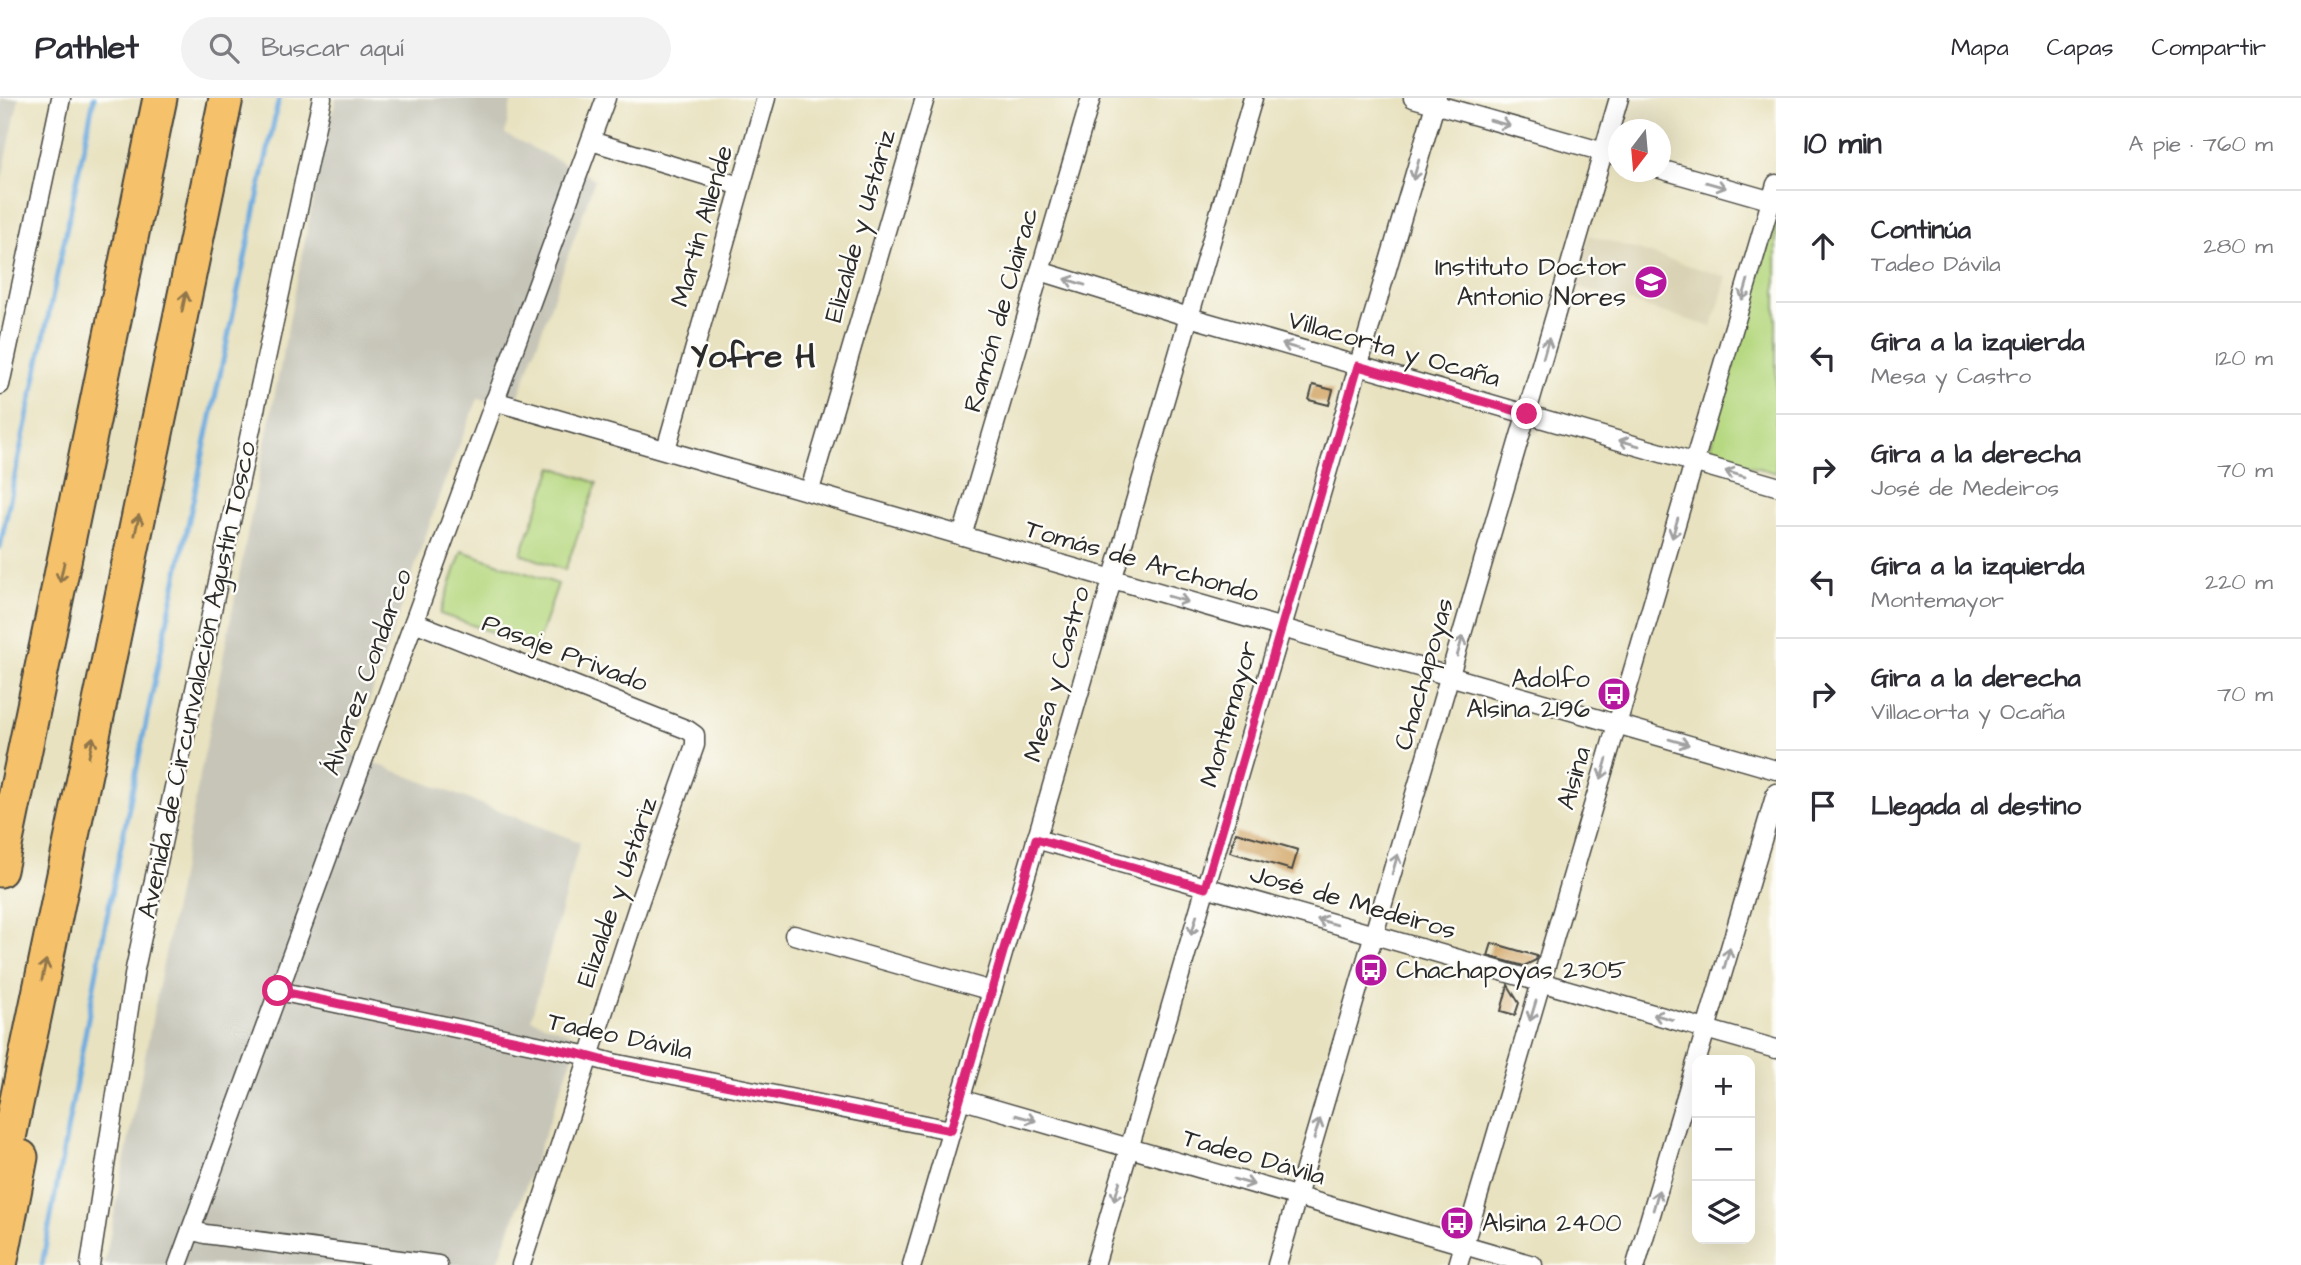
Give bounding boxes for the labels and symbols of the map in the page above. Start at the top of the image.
one-way arrow [1489,117,1511,130]
north arrow [1608,119,1671,182]
street label: Elizalde y Ustáriz [815,125,907,327]
street label: Martín Allende [662,141,742,311]
one-way arrow [1408,159,1421,181]
one-way arrow [1705,179,1727,192]
street label: Ramón de Clairac [955,203,1047,417]
place label: Instituto Doctor Antonio Nores [1435,249,1626,315]
school or university icon: Instituto Doctor Antonio Nores [1632,263,1670,301]
one-way arrow [1064,274,1086,287]
one-way arrow [1738,278,1751,301]
one-way arrow [177,291,191,314]
street label: Villacorta y Ocaña [1283,301,1504,398]
district label: Yofre H [690,334,816,380]
one-way arrow [1541,338,1554,360]
one-way arrow [1282,340,1304,353]
route end [1511,398,1542,429]
one-way arrow [1618,436,1640,449]
street label: Avenida de Circunvalación Agustín Tosco [129,438,267,922]
one-way arrow [1725,467,1747,480]
street label: Tomás de Archondo [1021,510,1263,612]
one-way arrow [130,514,144,537]
one-way arrow [1668,516,1681,538]
one-way arrow [54,560,68,583]
street label: Álvarez Condarco [313,563,421,780]
street label: Mesa y Castro [1015,582,1101,767]
one-way arrow [1167,593,1189,606]
street label: Chachapoyas [1385,594,1465,755]
street label: Pasaje Privado [477,605,653,701]
one-way arrow [1454,635,1467,657]
street label: Montemayor [1191,637,1269,792]
place label: Adolfo Alsina 2196 [1466,661,1590,727]
bus stop icon: Adolfo Alsina 2196 [1595,675,1633,713]
one-way arrow [84,736,98,759]
one-way arrow [1668,736,1690,749]
street label: Alsina [1548,742,1600,814]
one-way arrow [1596,758,1609,780]
street label: Elizalde y Ustáriz [568,792,668,992]
one-way arrow [1390,853,1403,875]
street label: José de Medeiros [1246,855,1460,949]
one-way arrow [1186,914,1199,936]
one-way arrow [1316,914,1338,927]
one-way arrow [1722,947,1735,969]
bus stop icon: Chachapoyas 2305 [1352,951,1390,989]
place label: Chachapoyas 2305 [1396,952,1626,990]
one-way arrow [37,959,51,982]
route start [262,975,293,1006]
one-way arrow [1525,1000,1538,1022]
street label: Tadeo Dávila [545,1003,695,1069]
one-way arrow [1653,1010,1675,1023]
one-way arrow [1014,1112,1037,1125]
one-way arrow [1311,1118,1324,1140]
street label: Tadeo Dávila [1179,1119,1329,1195]
one-way arrow [1233,1177,1255,1190]
one-way arrow [1109,1180,1122,1202]
one-way arrow [1650,1189,1663,1211]
bus stop icon: Alsina 2400 [1438,1204,1476,1242]
place label: Alsina 2400 [1482,1205,1622,1241]

